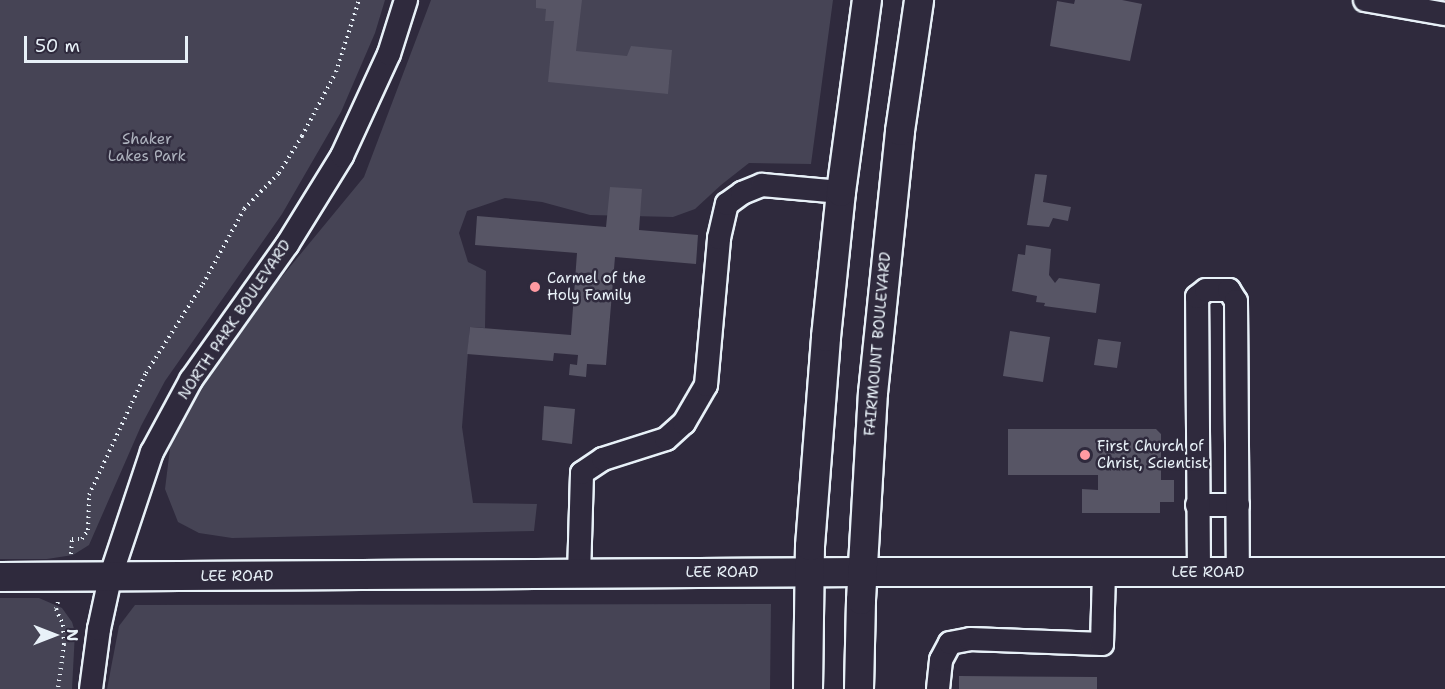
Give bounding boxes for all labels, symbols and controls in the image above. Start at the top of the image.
scale bar [27,24,190,62]
text: 50 m [35,34,80,58]
park label: Shaker Lakes Park [108,130,186,165]
street label: NORTH PARK BOULEVARD [175,237,295,403]
street label: FAIRMOUNT BOULEVARD [861,251,895,437]
place label: Carmel of the Holy Family [547,269,646,304]
marker: Carmel of the Holy Family [528,280,542,294]
place label: First Church of Christ, Scientist [1097,437,1208,472]
marker: First Church of Christ, Scientist [1078,448,1092,462]
street label: LEE ROAD [686,564,758,582]
street label: LEE ROAD [1172,564,1244,582]
street label: LEE ROAD [201,568,273,586]
north arrow [24,605,84,665]
text: N [62,629,83,641]

